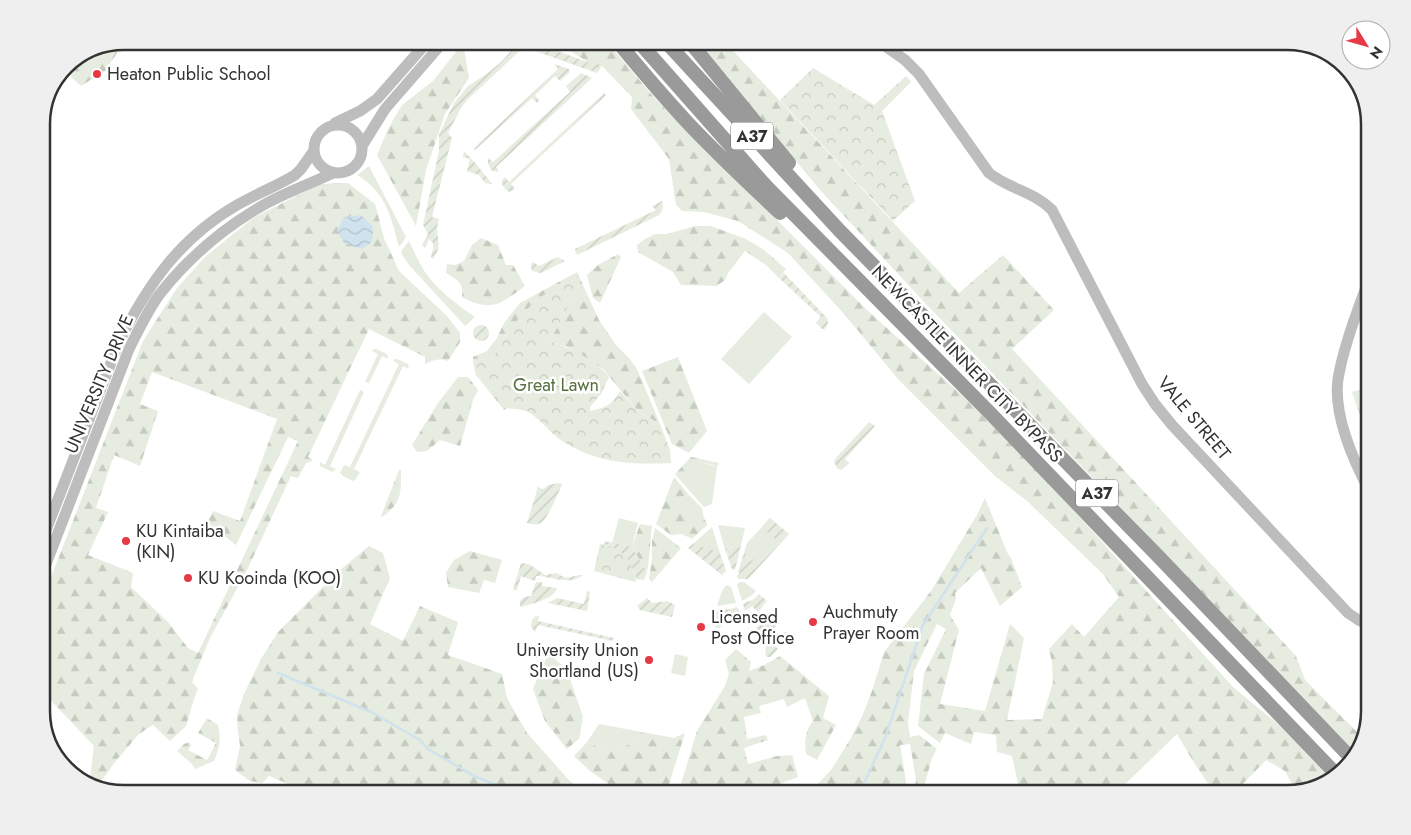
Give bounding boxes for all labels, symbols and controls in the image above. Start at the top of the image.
north arrow [1341,20,1391,70]
text: N [1365,42,1388,63]
place label: Heaton Public School [107,61,271,87]
marker: Heaton Public School [91,68,103,80]
road number: A37 [731,122,773,150]
street label: NEWCASTLE INNER CITY BYPASS [865,259,1069,469]
street label: UNIVERSITY DRIVE [58,310,140,458]
street label: VALE STREET [1151,371,1237,466]
park label: Great Lawn [513,372,599,398]
road number: A37 [1076,479,1118,506]
place label: KU Kintaiba (KIN) [136,518,224,565]
marker: KU Kintaiba (KIN) [120,535,132,547]
place label: KU Kooinda (KOO) [198,565,341,591]
marker: KU Kooinda (KOO) [182,572,194,584]
place label: Auchmuty Prayer Room [823,599,920,646]
place label: Licensed Post Office [711,604,794,651]
marker: Auchmuty Prayer Room [807,616,819,628]
marker: Licensed Post Office [695,621,707,633]
place label: University Union Shortland (US) [516,637,639,684]
marker: University Union Shortland (US) [643,654,655,666]

